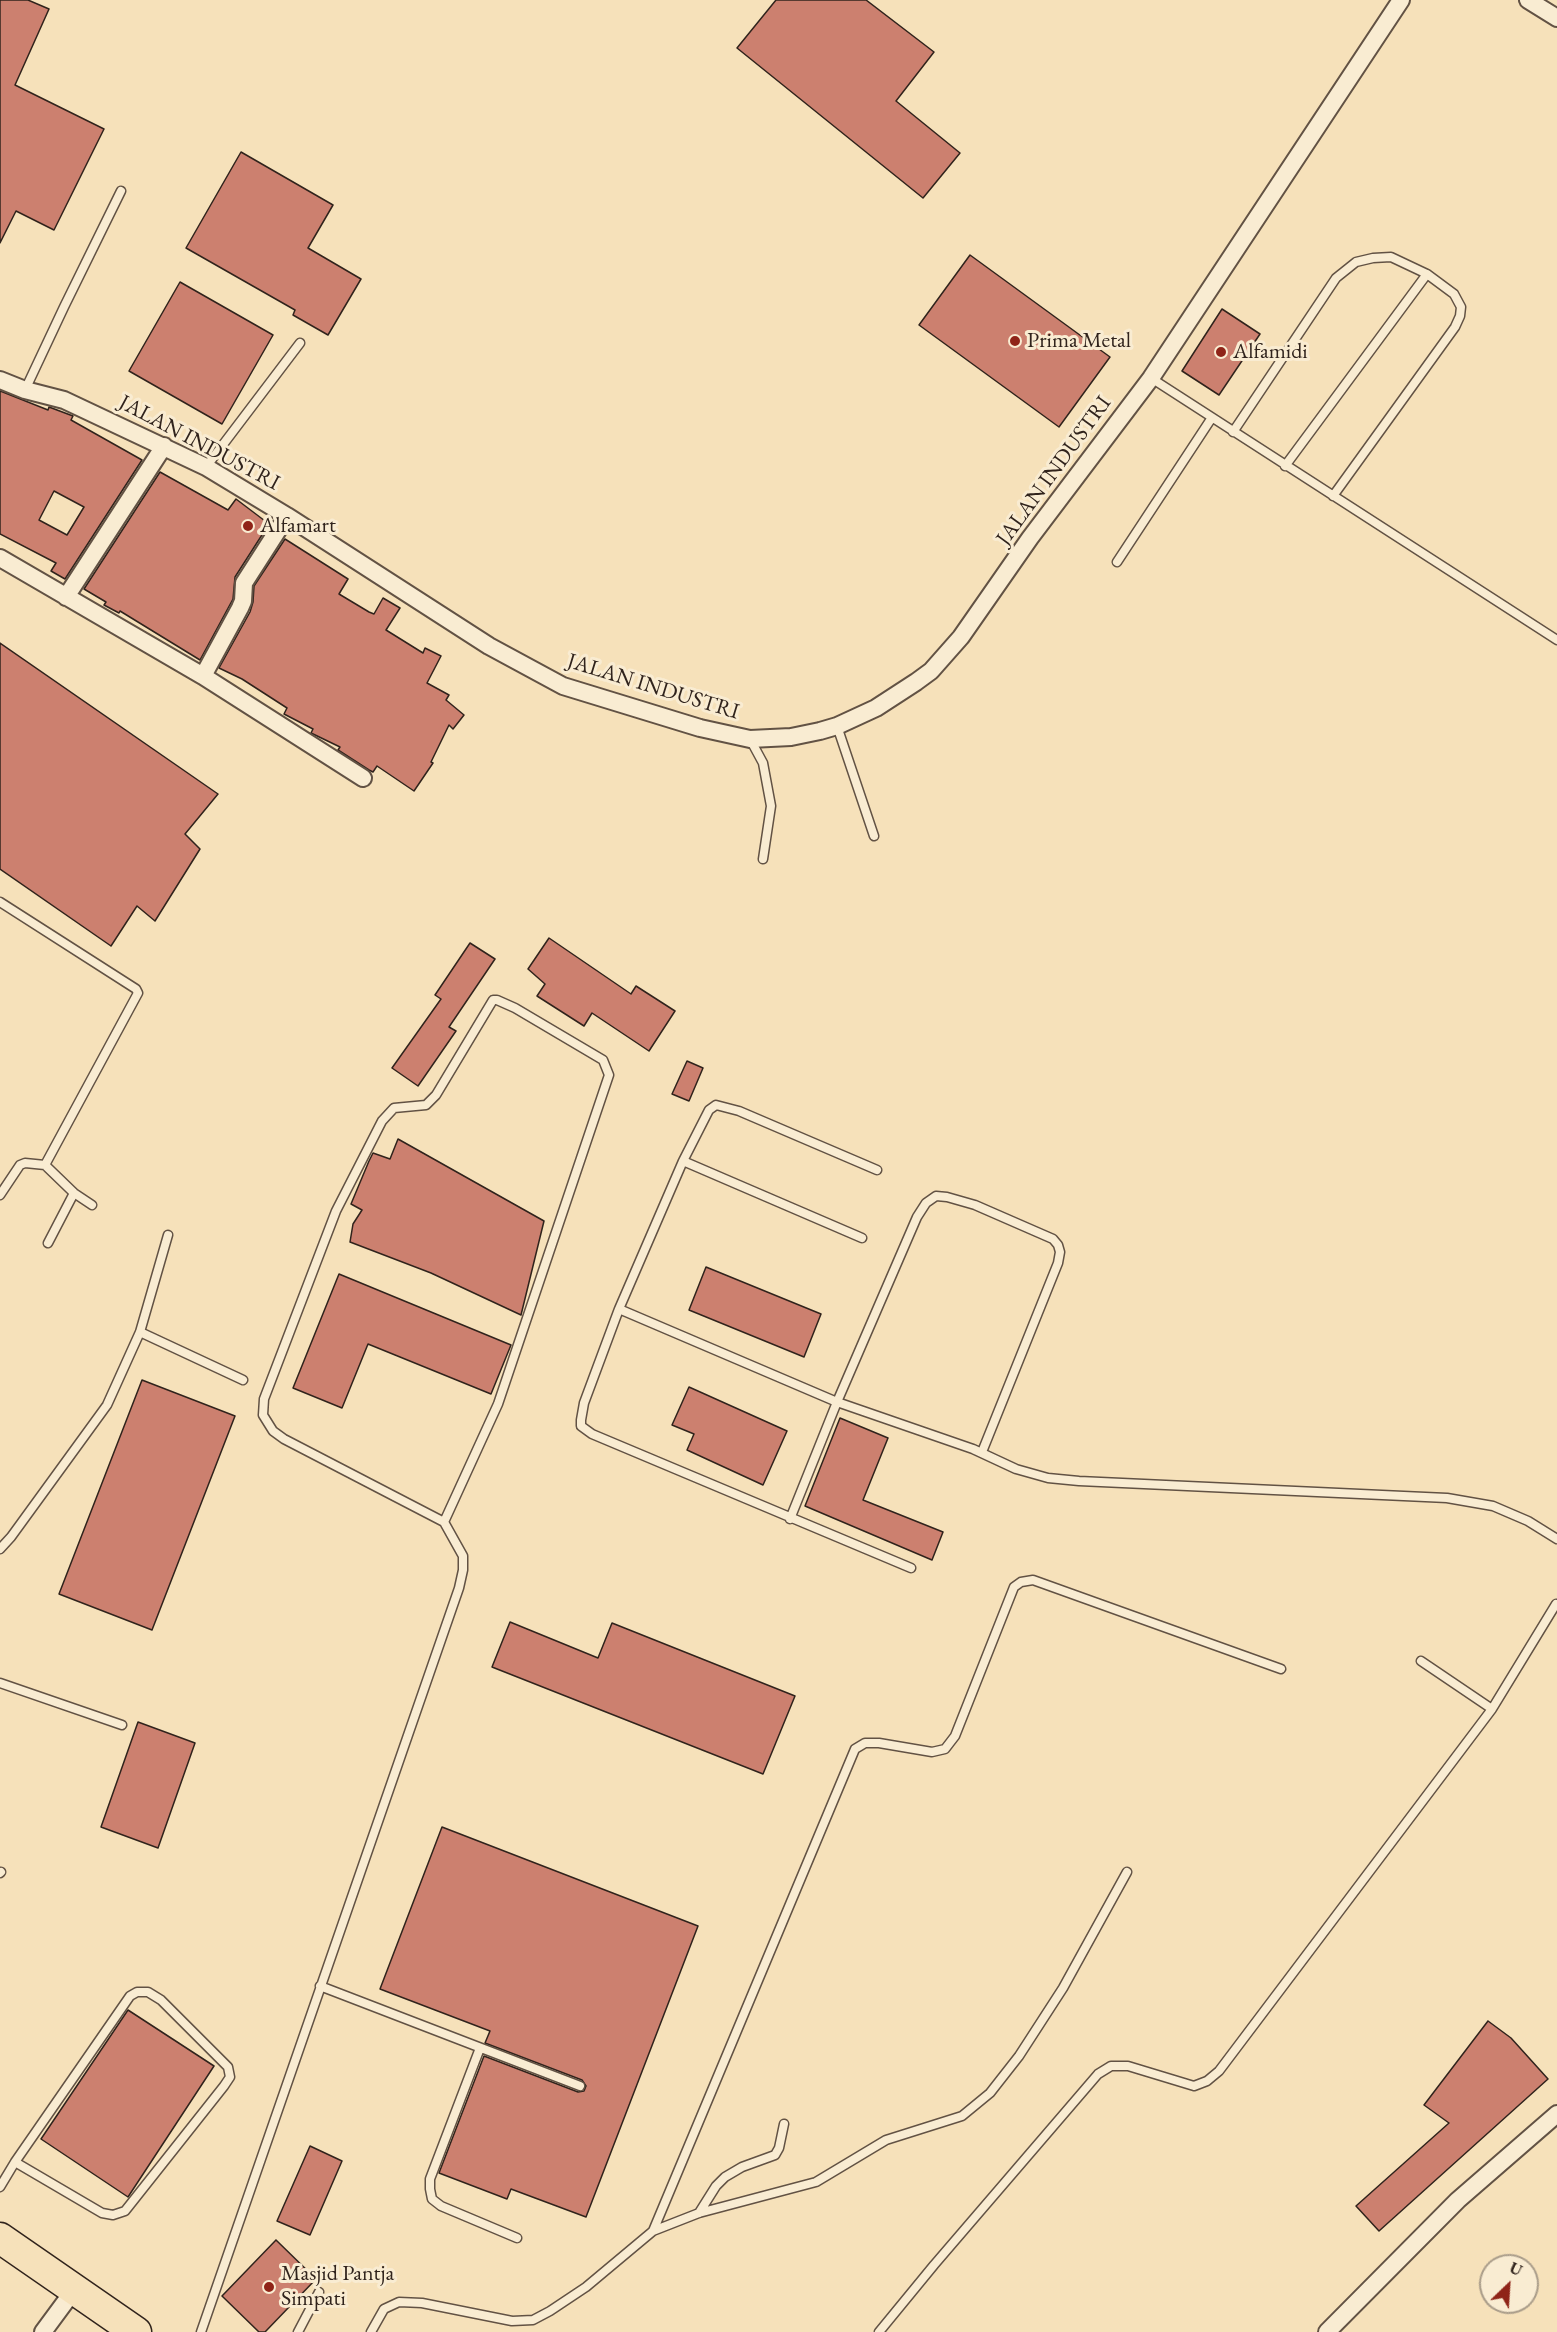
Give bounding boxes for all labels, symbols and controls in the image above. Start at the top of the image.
place label: Prima Metal [1027,328,1131,354]
marker: Prima Metal [1008,334,1022,348]
place label: Alfamidi [1233,339,1308,365]
marker: Alfamidi [1214,345,1228,359]
street label: JALAN INDUSTRI [114,389,284,497]
street label: JALAN INDUSTRI [991,391,1117,551]
place label: Alfamart [260,513,336,539]
marker: Alfamart [241,519,255,533]
street label: JALAN INDUSTRI [564,648,742,726]
north arrow [1479,2254,1539,2314]
text: U [1506,2257,1526,2281]
place label: Masjid Pantja Simpati [281,2261,394,2312]
marker: Masjid Pantja Simpati [262,2280,276,2294]

